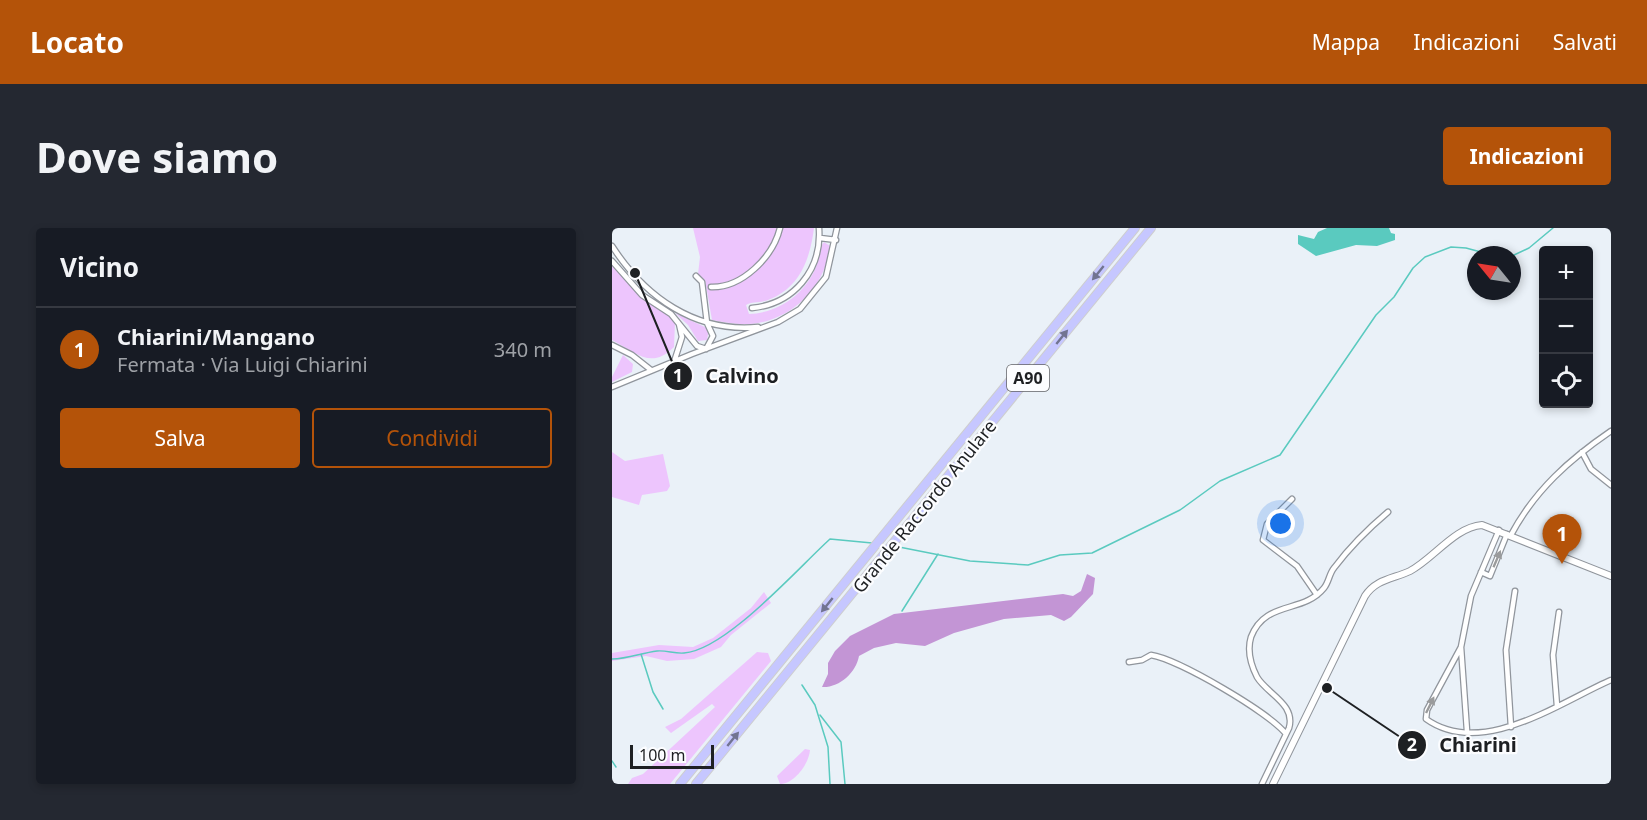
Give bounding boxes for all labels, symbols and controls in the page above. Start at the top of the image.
text: Locato [30,23,124,61]
text: Mappa [1312,28,1380,56]
text: Indicazioni [1413,28,1520,56]
text: Salvati [1553,28,1617,56]
button: Indicazioni [1443,127,1611,185]
text: Dove siamo [36,128,278,185]
north arrow [1467,246,1521,300]
map controls [1539,246,1593,408]
button: + [1539,246,1593,300]
text: Vicino [60,249,139,285]
one-way arrow [1091,265,1104,281]
button: − [1539,300,1593,354]
text: Chiarini/Mangano [117,321,315,351]
one-way arrow [1055,329,1068,345]
text: 1 [74,336,85,363]
text: 340 m [494,336,552,363]
text: Fermata · Via Luigi Chiarini [117,351,368,378]
button: locate [1539,354,1593,408]
callout: Calvino [663,357,791,395]
text: Calvino [705,362,779,389]
text: 1 [673,363,683,387]
road number: A90 [1007,365,1049,391]
button: Salva [60,408,300,468]
button: Condividi [312,408,552,468]
street label: Grande Raccordo Anulare [847,414,1001,598]
your location [1266,509,1295,538]
pin: 1 [1542,514,1582,564]
one-way arrow [1493,550,1502,568]
one-way arrow [821,597,834,612]
one-way arrow [1425,697,1434,714]
callout: Chiarini [1397,726,1529,764]
one-way arrow [727,731,740,747]
text: Chiarini [1439,731,1517,758]
text: 2 [1407,732,1417,756]
scale bar [630,742,714,770]
text: 100 m [639,744,686,766]

